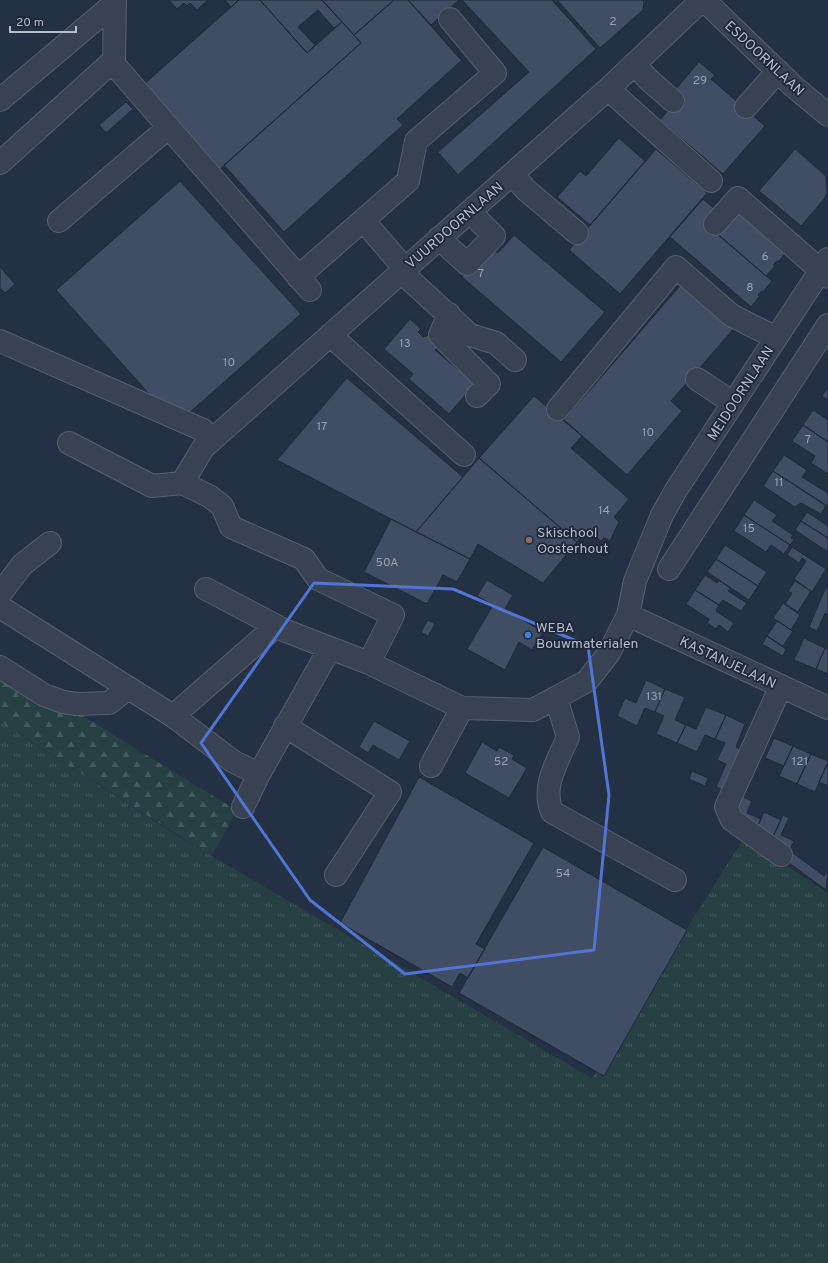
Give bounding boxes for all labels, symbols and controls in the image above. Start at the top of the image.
scale bar [10,8,76,34]
house number: 2 [609,14,617,30]
text: 20 m [16,15,44,31]
street label: ESDOORNLAAN [721,18,807,100]
house number: 29 [693,73,707,89]
street label: VUURDOORNLAAN [403,179,507,273]
house number: 6 [761,249,769,265]
house number: 7 [478,266,484,282]
house number: 8 [746,280,754,296]
house number: 13 [399,336,411,352]
street label: MEIDOORNLAAN [704,343,778,444]
house number: 10 [223,355,235,371]
house number: 17 [317,419,327,435]
house number: 10 [642,425,654,441]
house number: 7 [805,432,811,448]
house number: 11 [775,475,783,491]
house number: 14 [598,503,610,519]
house number: 15 [743,521,755,537]
place label: Skischool Oosterhout [537,525,608,558]
marker: Skischool Oosterhout [524,535,534,545]
house number: 50A [376,555,398,571]
place label: WEBA Bouwmaterialen [536,620,638,653]
marker: WEBA Bouwmaterialen [523,630,533,640]
street label: KASTANJELAAN [676,634,778,693]
house number: 131 [646,689,662,705]
house number: 52 [494,754,508,770]
house number: 121 [792,754,808,770]
house number: 54 [555,866,571,882]

